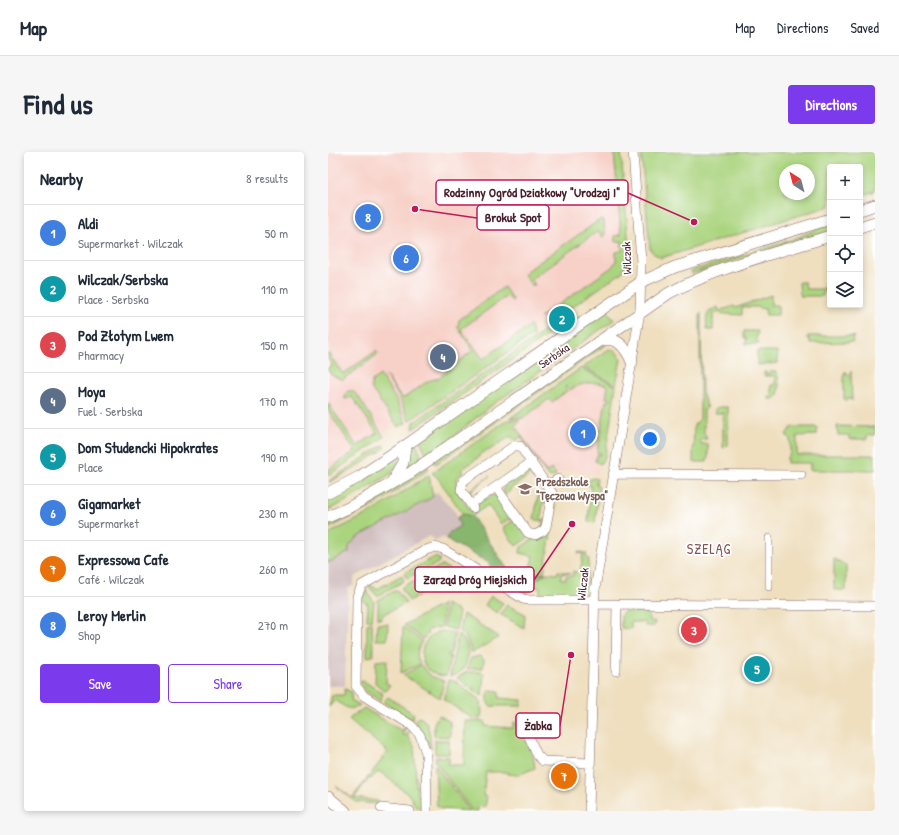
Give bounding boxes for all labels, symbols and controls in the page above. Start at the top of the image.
text: Map [20,15,47,41]
text: Map [735,18,755,37]
text: Directions [777,18,828,37]
text: Saved [850,18,879,37]
text: Find us [24,85,93,123]
button: Directions [788,85,875,124]
north arrow [779,164,815,200]
map controls [827,164,863,308]
button: + [827,164,863,200]
text: Nearby [40,167,83,190]
text: 8 results [246,169,288,187]
callout: Rodzinny Ogród Działkowy "Urodzaj I" [436,180,628,205]
text: Rodzinny Ogród Działkowy "Urodzaj I" [444,183,620,202]
button: − [827,200,863,236]
pin: 8 [355,202,381,232]
callout: Brokuł Spot [477,205,549,230]
text: Brokuł Spot [485,208,542,227]
text: Aldi [78,213,99,234]
text: 1 [51,224,55,242]
text: 50 m [265,224,288,242]
text: Supermarket · Wilczak [78,234,183,252]
button: locate [827,236,863,272]
street label: Wilczak [617,241,636,275]
pin: 6 [393,243,419,273]
text: Wilczak/Serbska [78,269,168,290]
button: layers [827,272,863,308]
text: 2 [50,280,56,298]
text: 110 m [261,280,288,298]
text: Place · Serbska [78,290,149,308]
pin: 2 [549,304,575,334]
text: Pod Złotym Lwem [78,325,174,346]
text: 3 [50,336,56,354]
text: 150 m [260,336,288,354]
street label: Serbska [535,339,573,372]
pin: 4 [430,342,456,372]
text: Pharmacy [78,346,124,364]
text: Moya [78,381,105,402]
text: 4 [51,392,55,410]
text: 170 m [259,392,288,410]
text: Fuel · Serbska [78,402,142,420]
pin: 1 [570,418,596,448]
your location [640,429,660,449]
text: Dom Studencki Hipokrates [78,437,218,458]
text: 5 [50,448,56,466]
text: 190 m [261,448,288,466]
text: Place [78,458,103,476]
place label: Przedszkole "Tęczowa Wyspa" [536,473,609,505]
school or university icon: Przedszkole "Tęczowa Wyspa" [517,481,533,497]
text: Gigamarket [78,493,140,514]
text: 6 [50,504,56,522]
text: 230 m [258,504,288,522]
text: Supermarket [78,514,139,532]
district label: SZELĄG [687,539,731,558]
text: Expressowa Cafe [78,549,169,570]
text: 7 [50,560,56,578]
text: 260 m [259,560,288,578]
callout: Zarząd Dróg Miejskich [415,567,534,592]
street label: Wilczak [572,567,593,601]
text: Café · Wilczak [78,570,144,588]
text: Zarząd Dróg Miejskich [423,570,527,589]
text: Leroy Merlin [78,605,146,626]
pin: 3 [681,615,707,645]
text: 8 [50,616,56,634]
text: 270 m [258,616,288,634]
text: Shop [78,626,100,644]
pin: 5 [744,654,770,684]
button: Save [40,664,160,703]
button: Share [168,664,288,703]
callout: Żabka [516,713,560,738]
text: Żabka [524,716,553,734]
pin: 7 [551,761,577,791]

